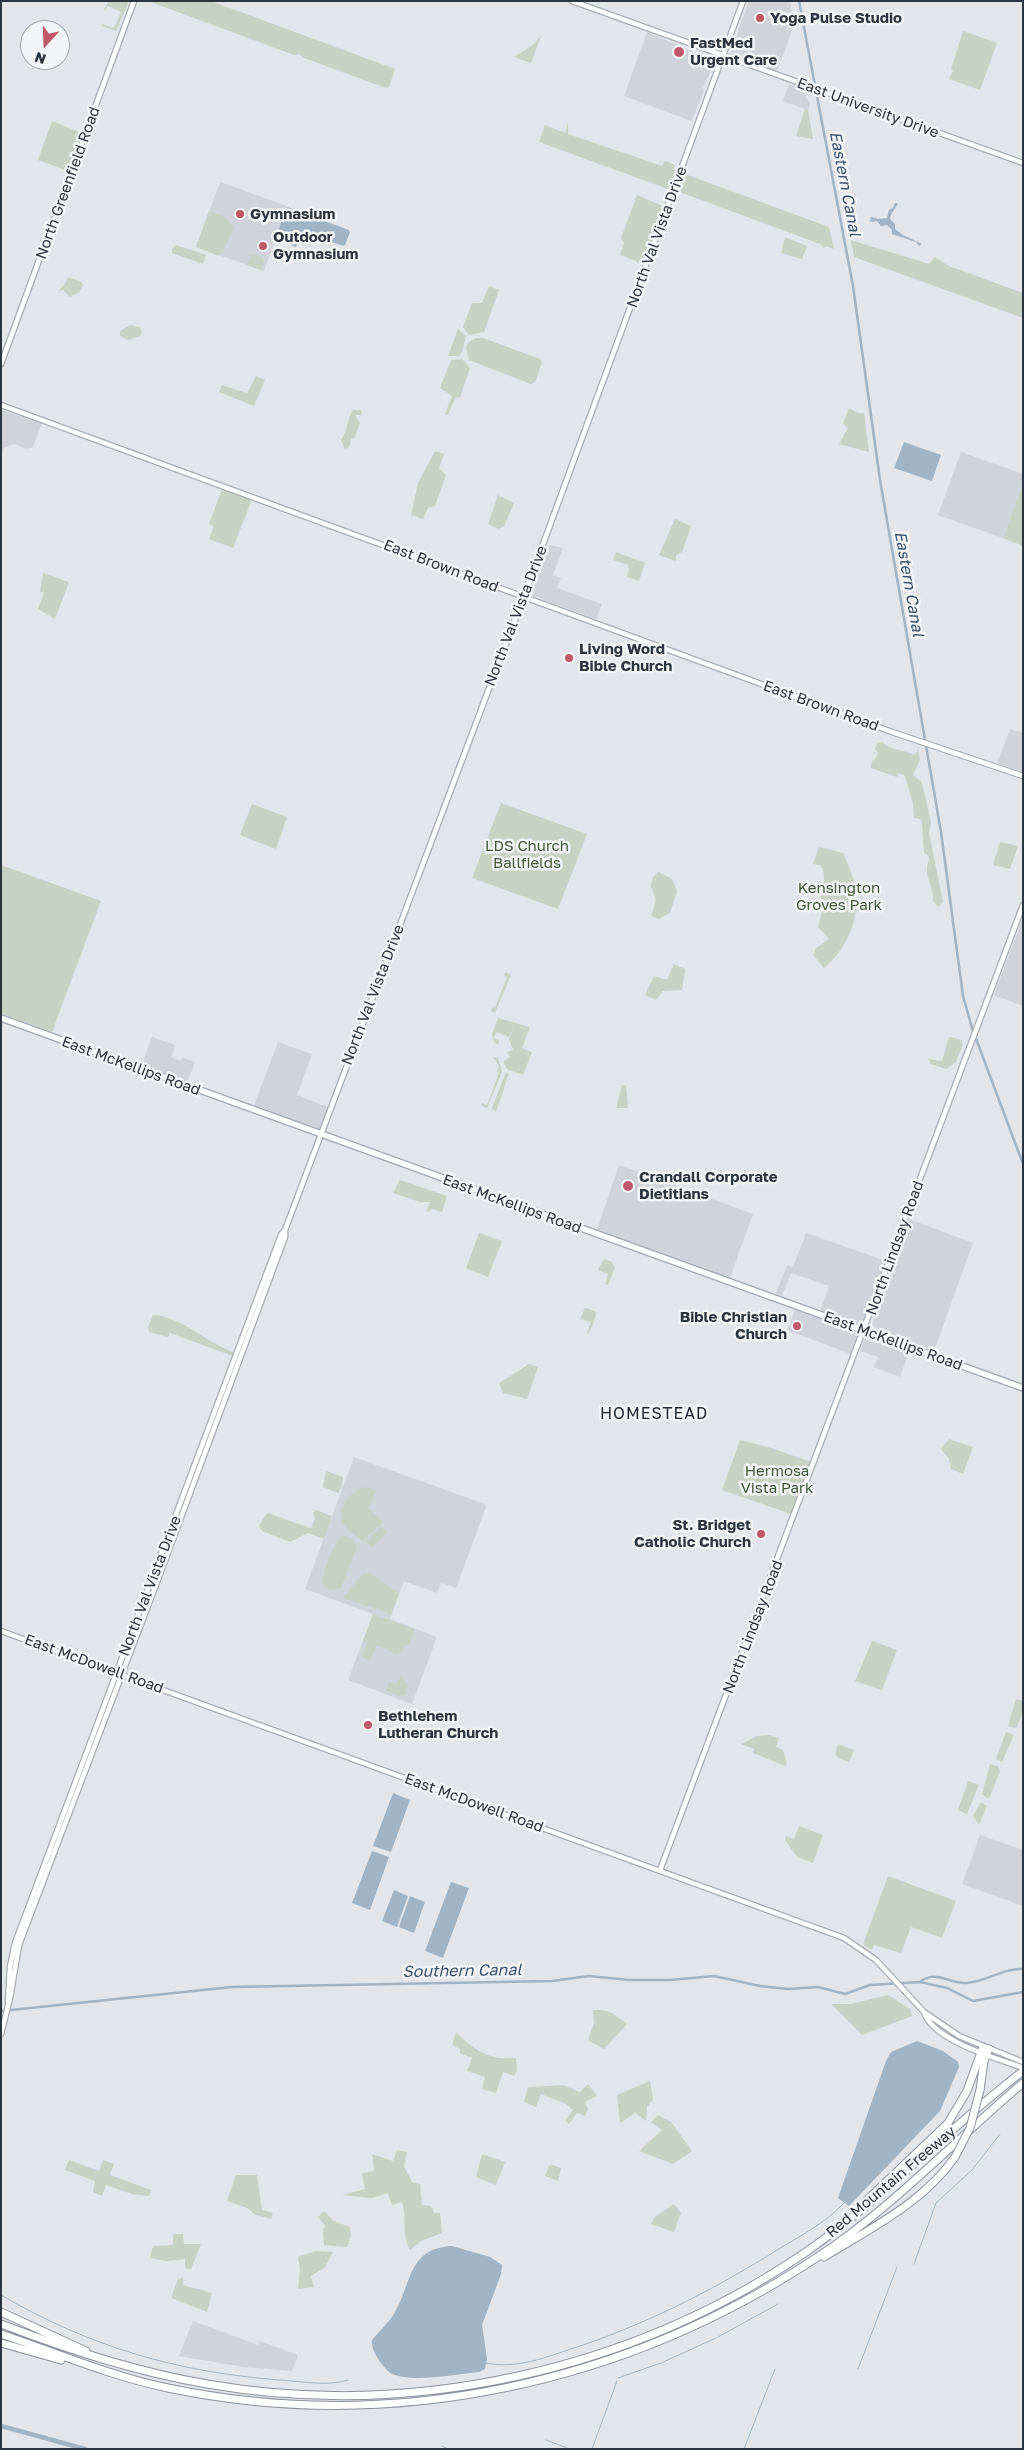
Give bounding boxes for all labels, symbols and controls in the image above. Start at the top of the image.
place label: Yoga Pulse Studio [770,9,902,27]
marker: Yoga Pulse Studio [754,12,766,24]
north arrow [20,20,70,70]
place label: FastMed Urgent Care [690,34,777,69]
marker: FastMed Urgent Care [672,45,686,59]
text: N [32,49,48,68]
street label: East University Drive [795,74,941,142]
street label: North Greenfield Road [32,104,104,262]
water label: Eastern Canal [825,130,865,238]
street label: North Val Vista Drive [623,164,691,310]
place label: Gymnasium [250,205,335,223]
marker: Gymnasium [234,208,246,220]
place label: Outdoor Gymnasium [273,228,358,263]
marker: Outdoor Gymnasium [257,240,269,252]
water label: Eastern Canal [890,530,928,638]
street label: East Brown Road [381,536,501,596]
street label: North Val Vista Drive [481,543,551,689]
place label: Living Word Bible Church [579,640,672,675]
marker: Living Word Bible Church [563,652,575,664]
street label: East Brown Road [761,677,881,735]
park label: LDS Church Ballfields [485,837,569,872]
park label: Kensington Groves Park [796,879,882,914]
street label: North Val Vista Drive [338,922,408,1068]
street label: East McKellips Road [59,1033,203,1099]
place label: Crandall Corporate Dietitians [639,1168,778,1203]
street label: East McKellips Road [440,1171,584,1237]
street label: North Lindsay Road [862,1178,928,1318]
marker: Crandall Corporate Dietitians [621,1179,635,1193]
place label: Bible Christian Church [680,1308,787,1343]
street label: East McKellips Road [821,1308,965,1374]
marker: Bible Christian Church [791,1320,803,1332]
district label: HOMESTEAD [599,1404,709,1424]
park label: Hermosa Vista Park [741,1462,813,1497]
street label: North Val Vista Drive [115,1513,185,1659]
place label: St. Bridget Catholic Church [634,1516,751,1551]
marker: St. Bridget Catholic Church [755,1528,767,1540]
street label: North Lindsay Road [719,1558,787,1696]
street label: East McDowell Road [22,1631,166,1697]
place label: Bethlehem Lutheran Church [378,1707,498,1742]
marker: Bethlehem Lutheran Church [362,1719,374,1731]
street label: East McDowell Road [402,1770,546,1836]
water label: Southern Canal [402,1960,522,1982]
street label: Red Mountain Freeway [823,2123,959,2241]

